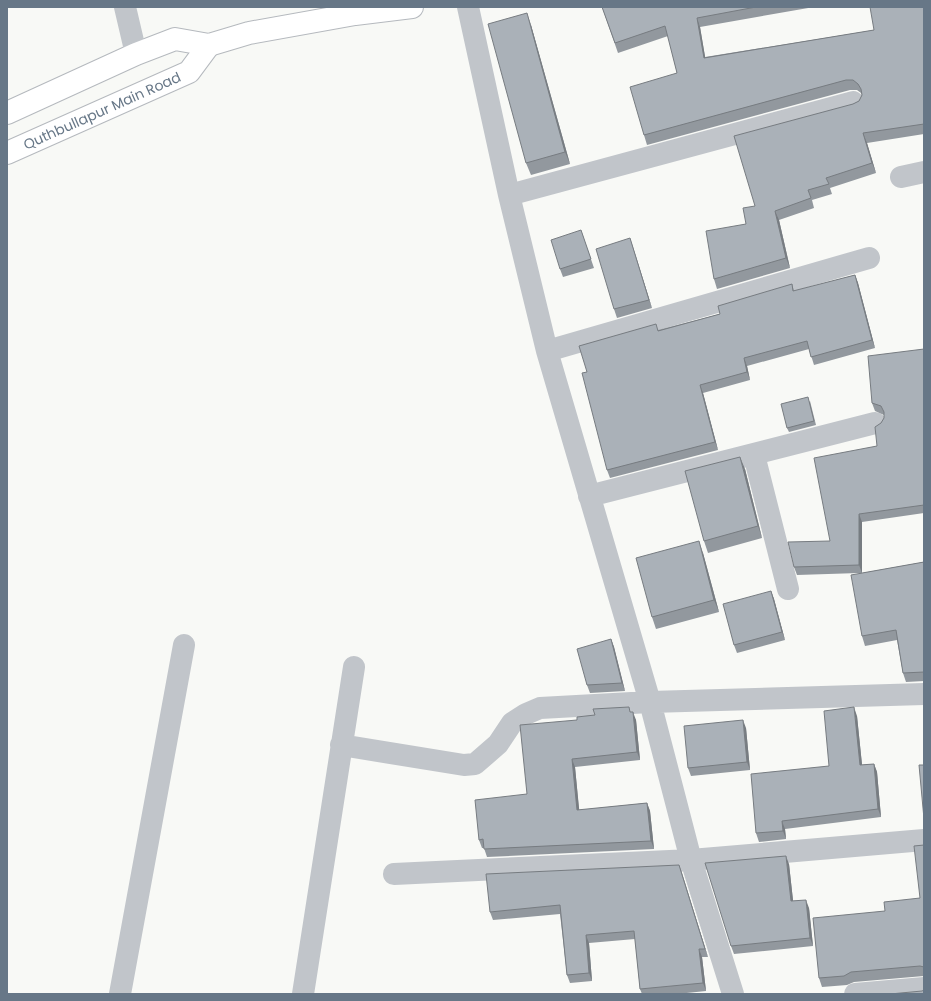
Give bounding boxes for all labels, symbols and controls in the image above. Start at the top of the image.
street label: Quthbullapur Main Road [20,67,184,155]

